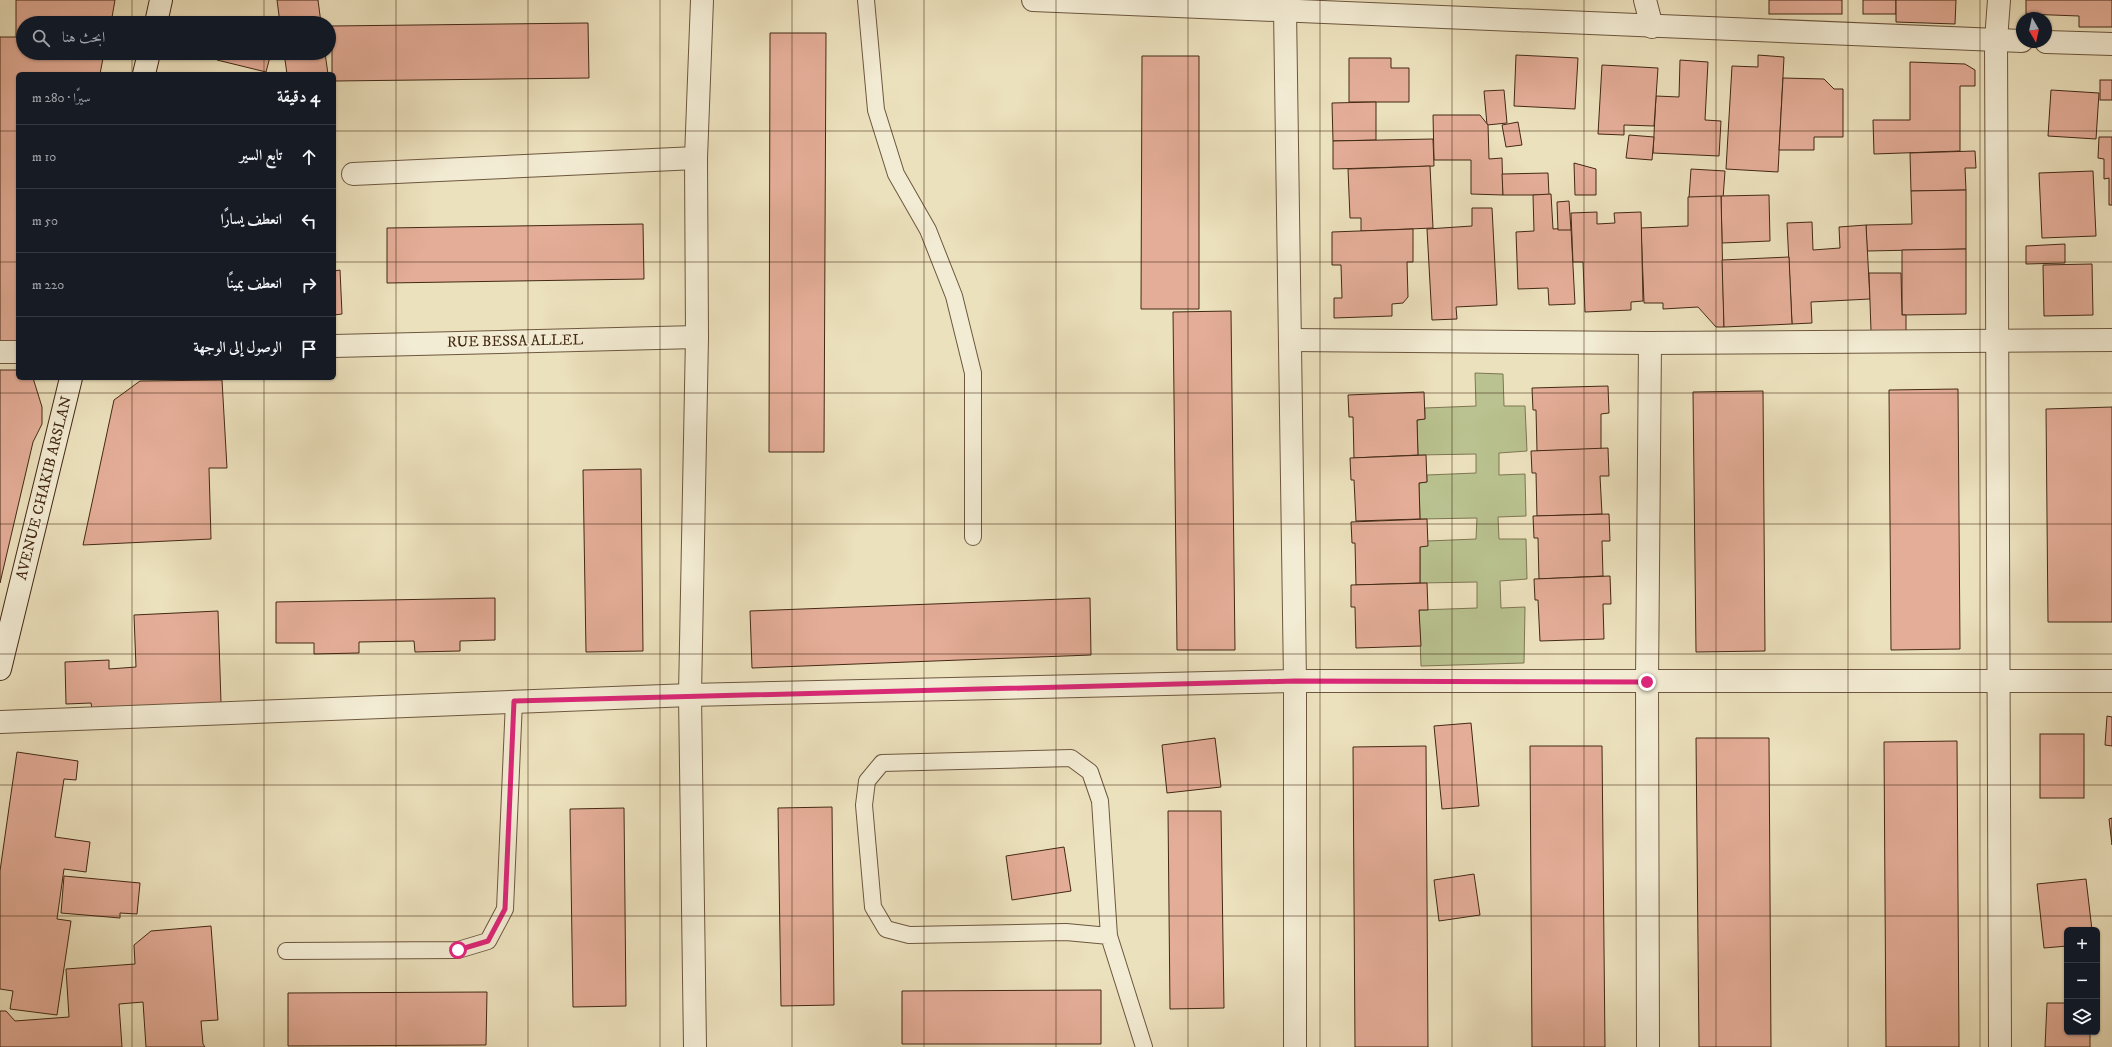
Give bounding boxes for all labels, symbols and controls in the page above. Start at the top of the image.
north arrow [2016,12,2052,48]
search box [16,16,336,60]
icon: search [30,27,52,49]
text: ابحث هنا [62,28,105,47]
text: 4 دقيقة [277,86,320,108]
text: سيرًا · 280 m [32,90,91,106]
text: تابع السير [240,146,282,165]
icon: ahead [298,146,320,168]
text: 10 m [32,149,56,165]
text: انعطف يسارًا [221,210,282,229]
icon: left [298,210,320,232]
text: 50 m [32,213,58,229]
text: انعطف يمينًا [227,274,282,293]
icon: right [298,274,320,296]
text: 220 m [32,277,64,293]
street label: RUE BESSA ALLEL [447,330,584,352]
text: الوصول إلى الوجهة [193,338,282,357]
icon: arrive [298,338,320,360]
street label: AVENUE CHAKIB ARSLAN [12,394,76,582]
route end [1638,673,1656,691]
map controls [2064,927,2100,1035]
button: + [2064,927,2100,963]
route start [449,941,467,959]
button: − [2064,963,2100,999]
button: layers [2064,999,2100,1035]

